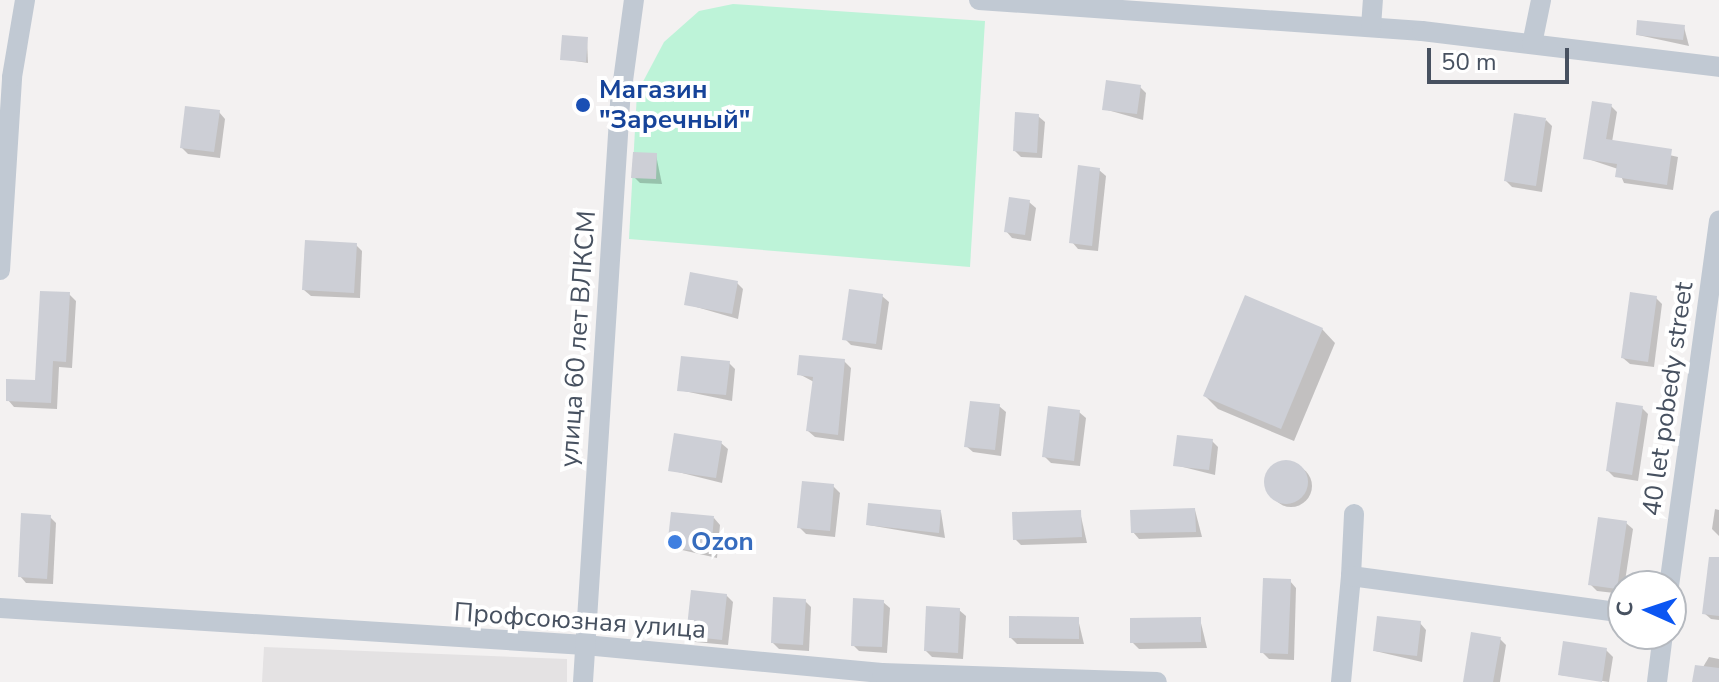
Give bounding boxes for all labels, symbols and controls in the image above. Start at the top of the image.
scale bar [1431,32,1573,82]
text: 50 m [1441,46,1497,78]
place label: Магазин "Заречный" [599,74,750,136]
marker: Магазин "Заречный" [574,96,592,114]
street label: улица 60 лет ВЛКСМ [553,210,603,468]
street label: 40 let pobedy street [1636,280,1700,518]
place label: Ozon [691,526,754,558]
marker: Ozon [666,533,684,551]
north arrow [1607,570,1687,650]
street label: Профсоюзная улица [453,597,707,645]
text: С [1610,601,1640,617]

